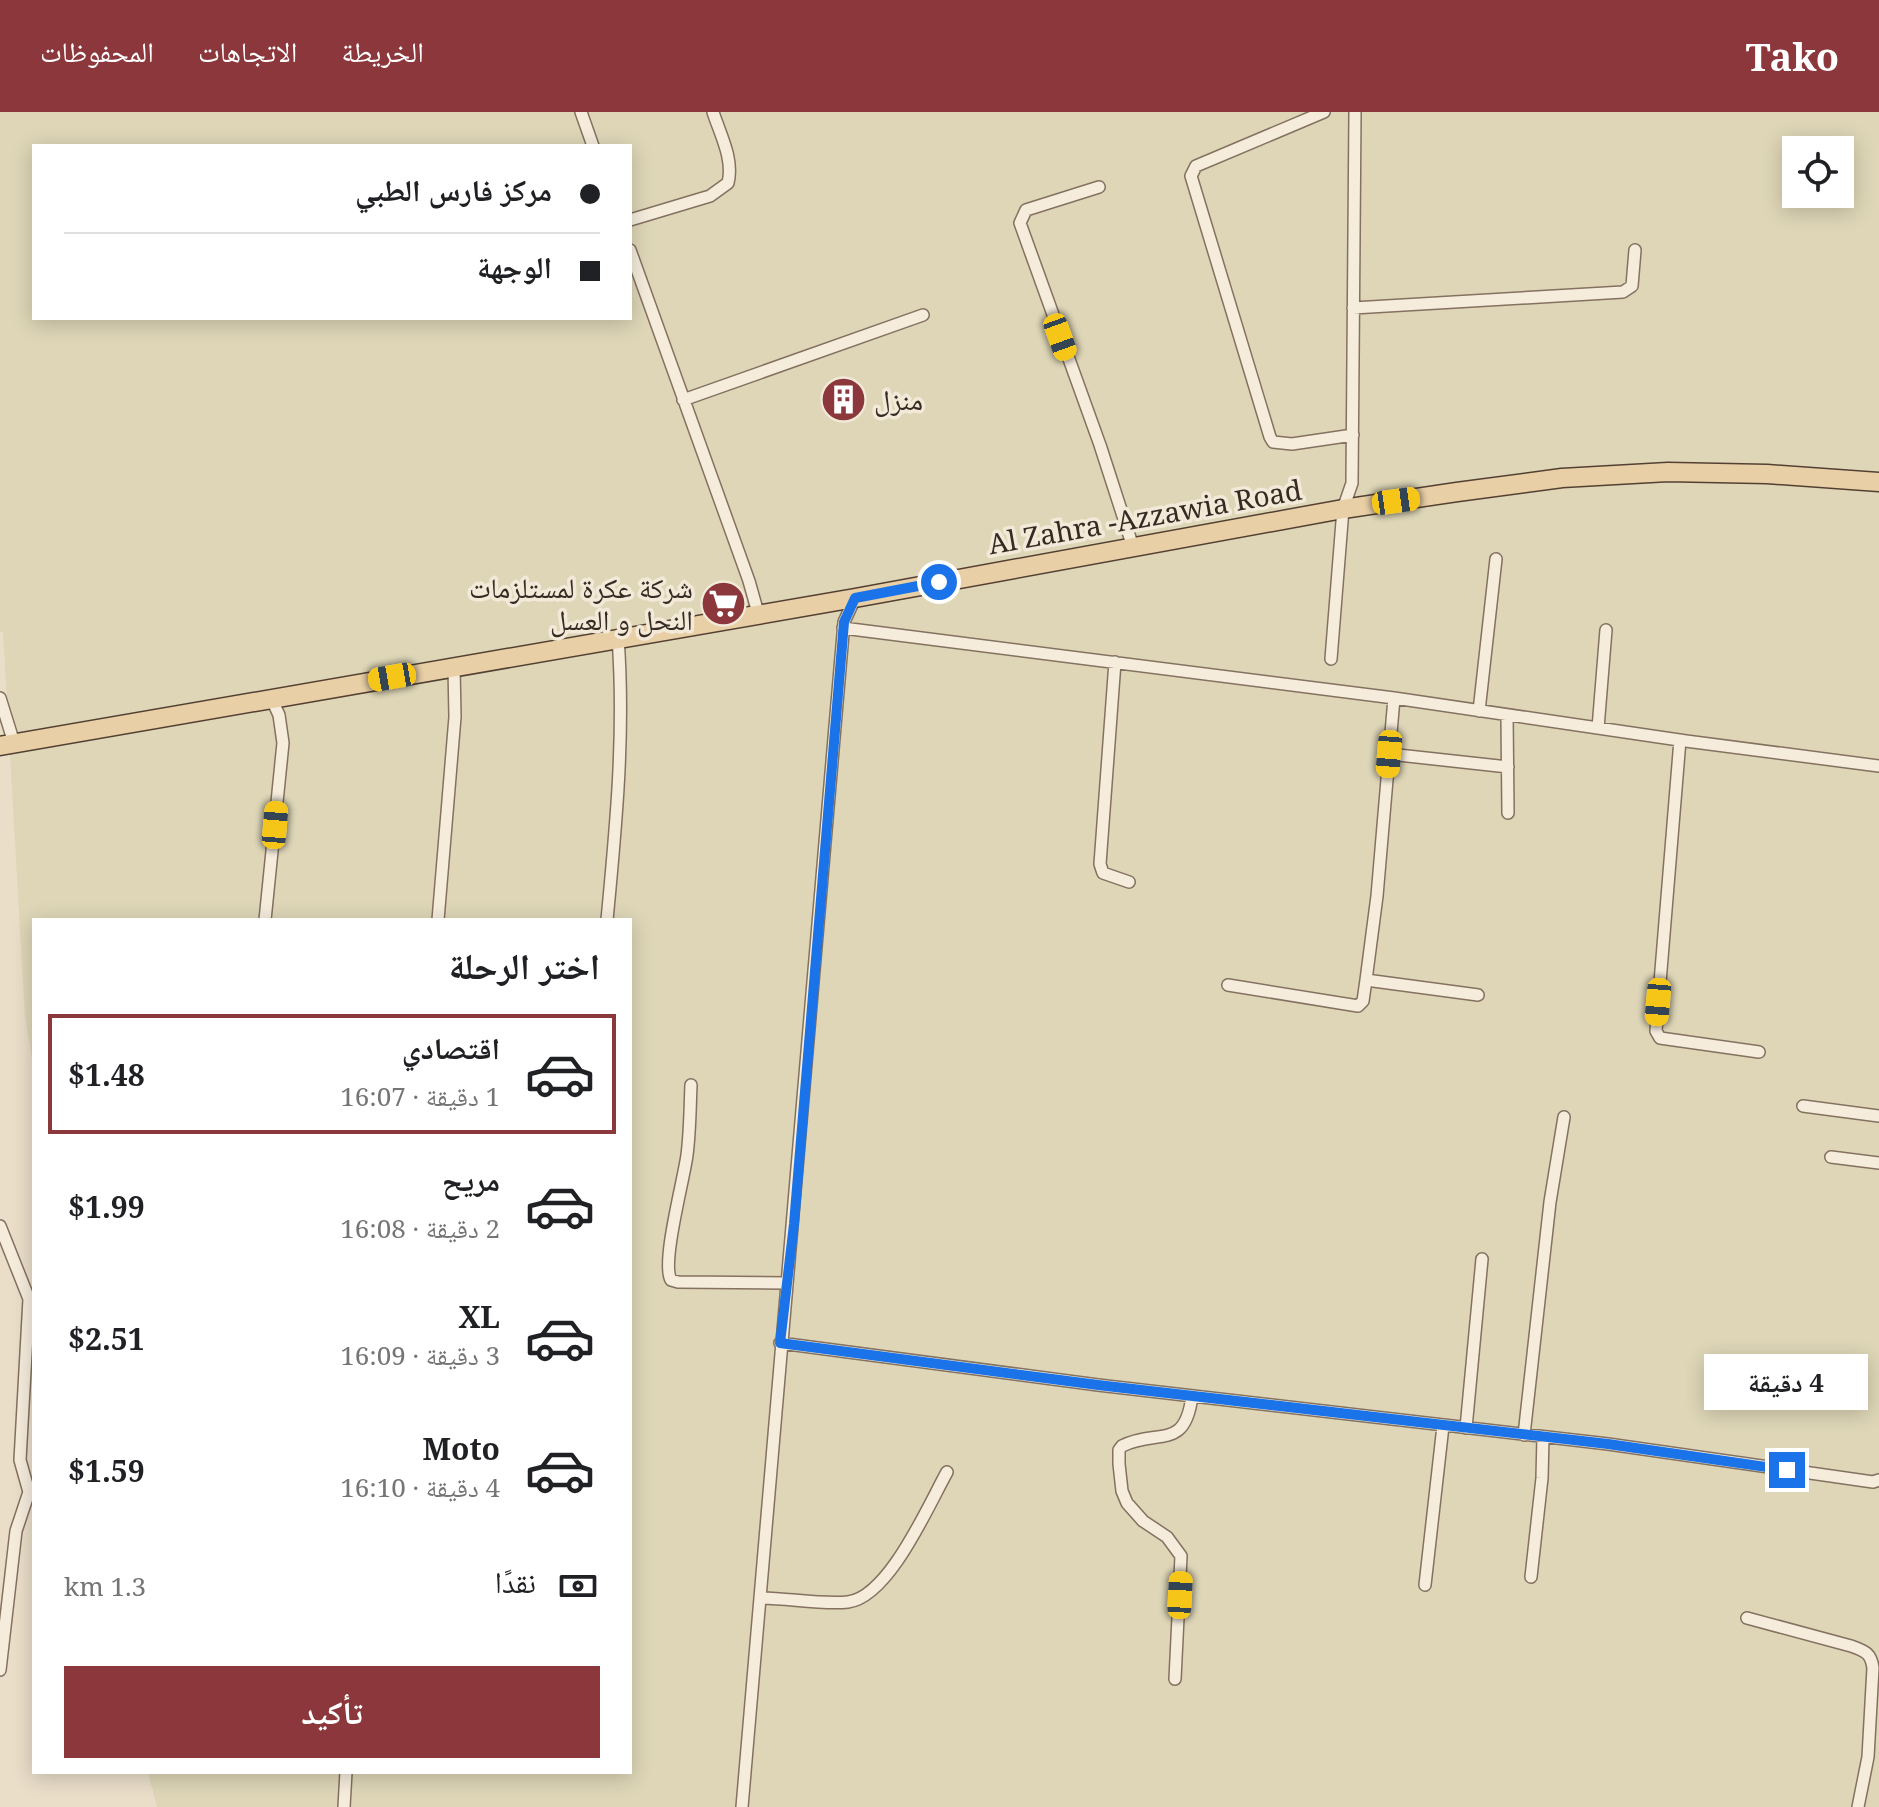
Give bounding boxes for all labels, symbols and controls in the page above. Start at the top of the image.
text: Tako [1746,30,1839,82]
text: المحفوظات [40,32,154,70]
text: الاتجاهات [198,32,297,70]
text: الخريطة [341,32,424,70]
map controls [1782,136,1854,208]
button: locate [1782,136,1854,208]
text: مركز فارس الطبي [355,169,552,210]
text: الوجهة [477,246,552,287]
car [1041,310,1079,364]
building icon: منزل [819,376,867,424]
place label: منزل [874,380,923,418]
street label: Al Zahra -Azzawia Road [985,470,1305,562]
car [1371,486,1421,516]
route start [921,564,957,600]
place label: شركة عكرة لمستلزمات النحل و العسل [469,568,693,638]
supermarket icon: شركة عكرة لمستلزمات النحل و العسل [700,580,748,628]
car [366,661,418,693]
car [1375,729,1403,779]
car [261,800,289,850]
text: اختر الرحلة [449,941,600,990]
car [1644,977,1672,1027]
text: اقتصادي [402,1027,500,1068]
icon: car [524,1038,596,1110]
text: $1.48 [68,1054,145,1095]
text: 1 دقيقة · 16:07 [340,1078,500,1114]
text: مريح [442,1159,500,1200]
icon: car [524,1170,596,1242]
text: $1.99 [68,1186,145,1227]
text: 2 دقيقة · 16:08 [340,1210,500,1246]
text: XL [458,1296,500,1337]
icon: car [524,1302,596,1374]
text: $2.51 [68,1318,145,1359]
text: 3 دقيقة · 16:09 [340,1337,500,1373]
callout: 4 دقيقة [1705,1354,1869,1410]
text: 4 دقيقة [1748,1364,1824,1400]
text: Moto [422,1428,500,1469]
icon: car [524,1434,596,1506]
text: $1.59 [68,1450,145,1491]
route end [1769,1452,1805,1488]
text: 4 دقيقة · 16:10 [340,1469,500,1505]
text: نقدًا [495,1561,536,1602]
icon: cash [556,1564,600,1608]
text: 1.3 km [64,1568,146,1604]
car [1167,1570,1193,1620]
button: تأكيد [64,1666,600,1758]

